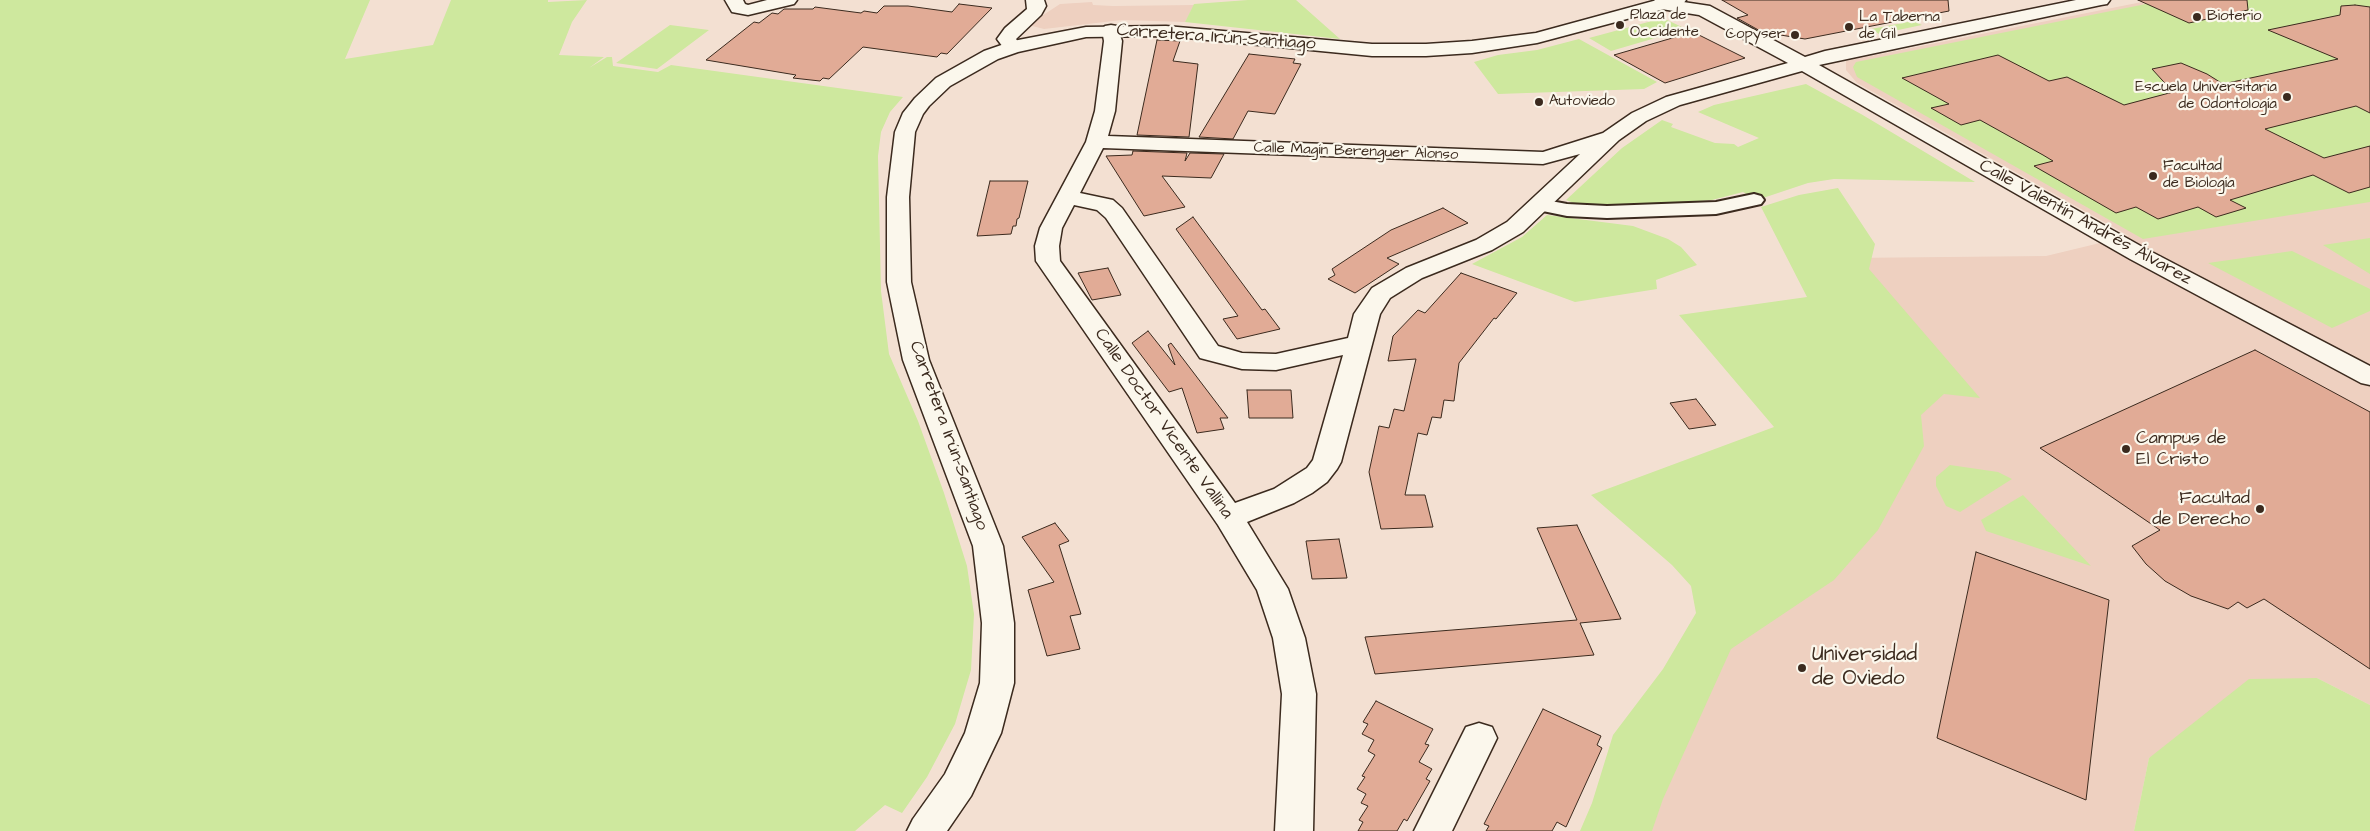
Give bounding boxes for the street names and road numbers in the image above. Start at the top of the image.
street label: Carretera Irún-Santiago [1116,20,1316,56]
street label: Calle Magín Berenguer Alonso [1253,139,1459,165]
street label: Calle Valentín Andrés Álvarez [1975,155,2195,291]
street label: Calle Doctor Vicente Vallina [1089,325,1237,523]
street label: Carretera Irún-Santiago [904,339,992,533]

